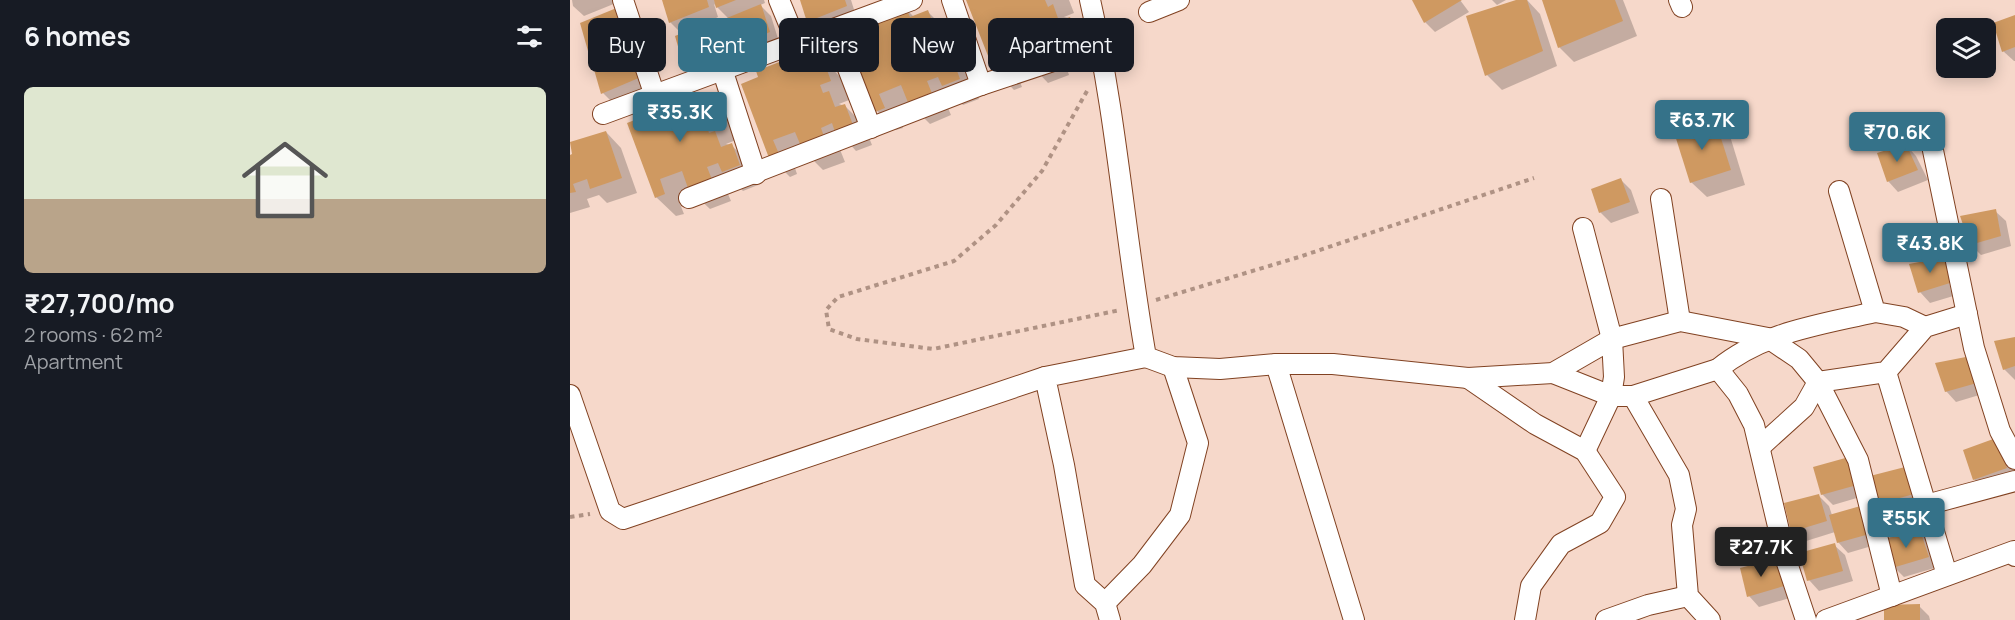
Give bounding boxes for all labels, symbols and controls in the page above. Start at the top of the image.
text: 6 homes [24,18,131,54]
chip: Buy [588,18,666,72]
chip: Rent [678,18,767,72]
chip: Filters [779,18,879,72]
chip: New [891,18,976,72]
chip: Apartment [988,18,1134,72]
map controls [1936,18,1996,78]
button: layers [1936,18,1996,78]
icon: filters [513,20,546,53]
pin: ₹35.3K [631,92,729,143]
text: ₹35.3K [647,98,713,125]
pin: ₹63.7K [1653,100,1751,151]
text: ₹63.7K [1669,106,1735,133]
pin: ₹70.6K [1848,112,1946,163]
text: ₹70.6K [1863,118,1931,145]
icon: home [231,126,339,234]
pin: ₹43.8K [1881,223,1979,274]
text: ₹43.8K [1896,229,1964,256]
text: ₹27,700/mo [24,285,175,321]
text: 2 rooms · 62 m² [24,321,163,348]
text: Apartment [24,348,123,375]
pin: ₹55K [1870,498,1942,549]
text: ₹55K [1882,504,1930,531]
pin: ₹27.7K [1712,527,1810,578]
text: ₹27.7K [1729,533,1793,560]

